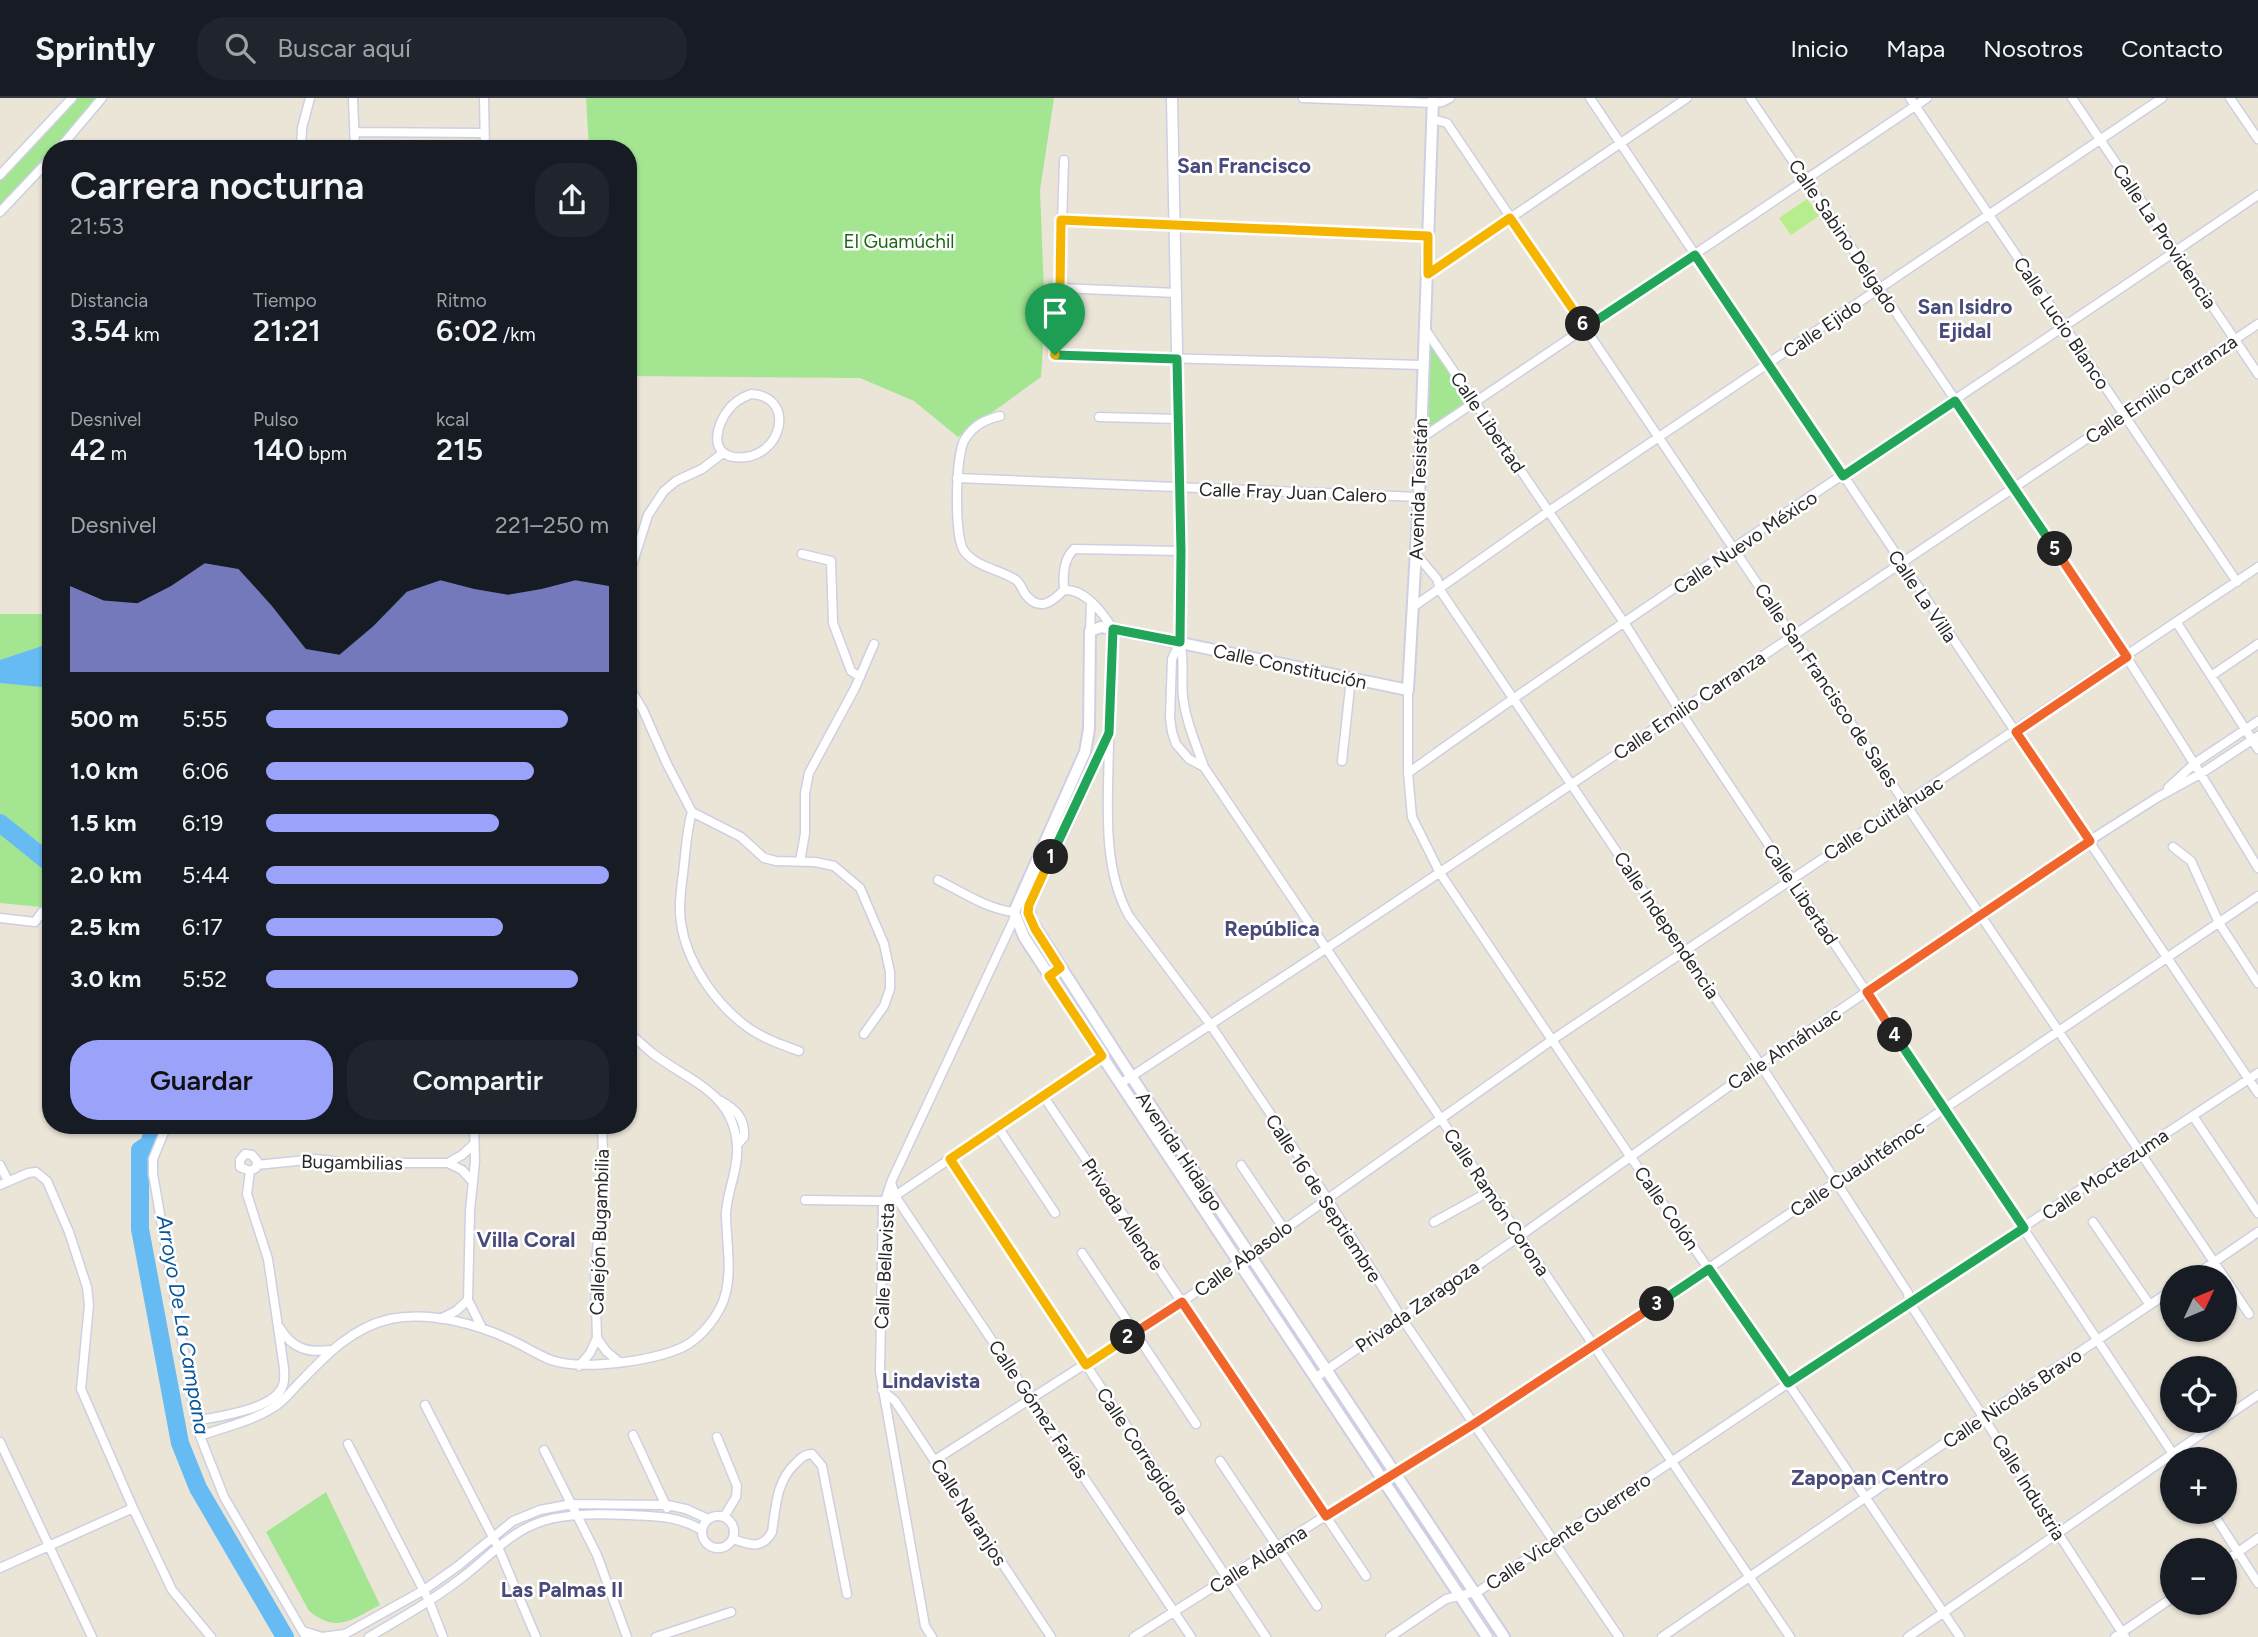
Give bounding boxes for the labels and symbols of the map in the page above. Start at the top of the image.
district label: San Francisco [1177,153,1311,178]
street label: Calle Sabino Delgado [1784,155,1904,318]
street label: Calle La Providencia [2108,159,2222,313]
park label: El Guamúchil [843,230,955,253]
street label: Calle Lucio Blanco [2009,253,2114,394]
pin [1025,283,1085,355]
street label: Calle Ejido [1779,294,1866,363]
district label: San Isidro Ejidal [1918,294,2012,343]
pin: 6 [1566,306,1600,342]
street label: Calle Emilio Carranza [2081,330,2242,449]
street label: Calle Libertad [1445,367,1530,477]
street label: Avenida Tesistán [1405,417,1432,561]
street label: Calle Fray Juan Calero [1198,478,1388,507]
street label: Calle Nuevo México [1669,486,1822,599]
pin: 5 [2038,532,2072,566]
street label: Calle La Villa [1883,546,1962,647]
street label: Calle San Francisco de Sales [1750,579,1904,792]
street label: Calle Constitución [1211,639,1369,694]
street label: Calle Emilio Carranza [1609,646,1770,765]
street label: Calle Cuitláhuac [1819,771,1947,866]
street label: Calle Libertad [1758,839,1843,949]
pin: 1 [1034,840,1068,874]
street label: Calle Independencia [1609,847,1724,1003]
district label: República [1224,916,1320,941]
street label: Calle Ahnáhuac [1723,1002,1845,1095]
pin: 4 [1878,1018,1912,1052]
street label: Avenida Hidalgo [1131,1087,1228,1215]
street label: Calle 16 de Septiembre [1261,1110,1387,1287]
street label: Calle Cuauhtémoc [1786,1115,1929,1222]
street label: Calle Ramón Corona [1439,1124,1555,1281]
street label: Calle Moctezuma [2038,1124,2173,1225]
street label: Callejón Bugambilia [585,1148,614,1316]
street label: Bugambilias [301,1150,403,1175]
street label: Privada Allende [1077,1154,1169,1275]
street label: Calle Colón [1629,1162,1704,1255]
street label: Calle Bellavista [870,1202,899,1330]
water label: Arroyo De La Campana [152,1212,215,1437]
street label: Calle Abasolo [1190,1215,1297,1302]
district label: Villa Coral [477,1227,575,1252]
street label: Privada Zaragoza [1351,1255,1484,1358]
north arrow [2160,1265,2236,1342]
pin: 3 [1640,1286,1674,1322]
pin: 2 [1110,1320,1146,1354]
street label: Calle Gómez Farías [984,1336,1094,1483]
street label: Calle Nicolás Bravo [1938,1343,2086,1453]
district label: Lindavista [882,1368,980,1393]
street label: Calle Corregidora [1092,1383,1194,1519]
street label: Calle Industria [1987,1430,2070,1545]
street label: Calle Naranjos [925,1454,1012,1570]
district label: Zapopan Centro [1791,1465,1949,1490]
street label: Calle Vicente Guerrero [1481,1468,1655,1595]
street label: Calle Aldama [1205,1520,1311,1598]
district label: Las Palmas II [501,1577,623,1602]

